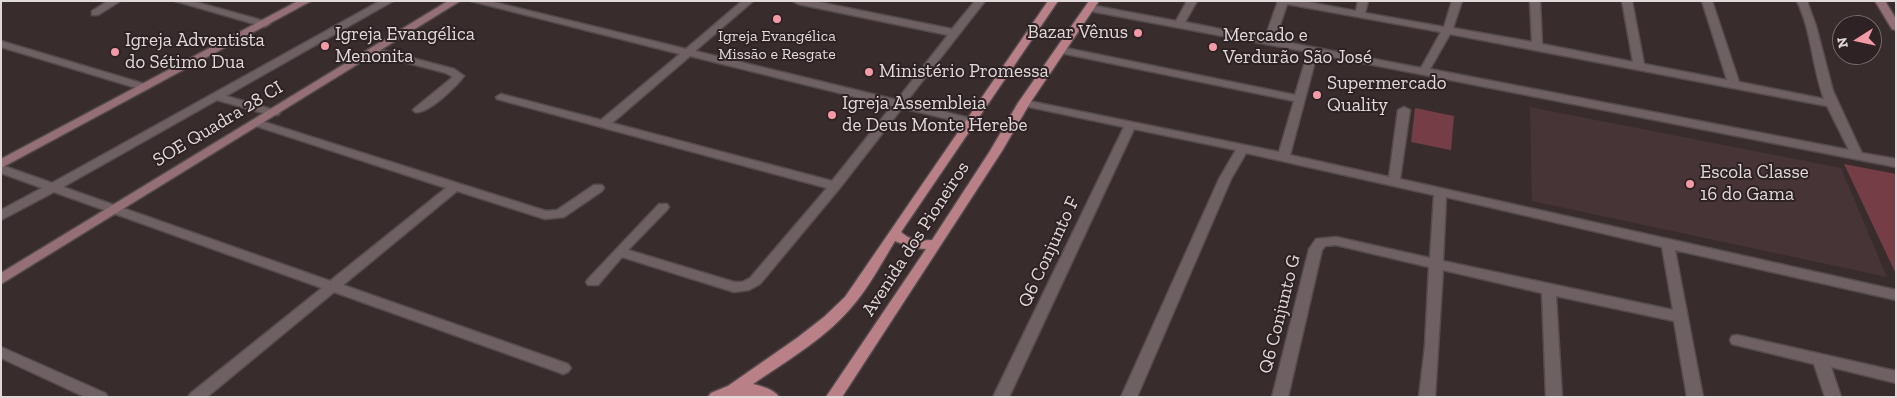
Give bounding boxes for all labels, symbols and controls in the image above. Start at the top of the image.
marker: Igreja Evangélica Missão e Resgate [771,13,783,25]
north arrow [1832,15,1882,65]
place label: Bazar Vênus [1027,22,1128,44]
place label: Igreja Evangélica Menonita [335,24,475,68]
place label: Mercado e Verdurão São José [1223,25,1372,69]
place label: Igreja Evangélica Missão e Resgate [718,26,836,64]
marker: Bazar Vênus [1132,27,1144,39]
place label: Igreja Adventista do Sétimo Dua [125,30,265,74]
text: N [1833,36,1852,49]
marker: Igreja Evangélica Menonita [319,40,331,52]
marker: Mercado e Verdurão São José [1207,41,1219,53]
marker: Igreja Adventista do Sétimo Dua [109,46,121,58]
place label: Ministério Promessa [879,61,1049,83]
marker: Ministério Promessa [863,66,875,78]
place label: Supermercado Quality [1327,73,1447,117]
street label: SOE Quadra 28 CI [149,76,287,172]
marker: Supermercado Quality [1311,89,1323,101]
place label: Igreja Assembleia de Deus Monte Herebe [842,93,1027,137]
marker: Igreja Assembleia de Deus Monte Herebe [826,109,838,121]
street label: Avenida dos Pioneiros [857,157,975,321]
place label: Escola Classe 16 do Gama [1700,162,1809,206]
marker: Escola Classe 16 do Gama [1684,178,1696,190]
street label: Q6 Conjunto F [1013,193,1085,311]
street label: Q6 Conjunto G [1254,252,1306,376]

